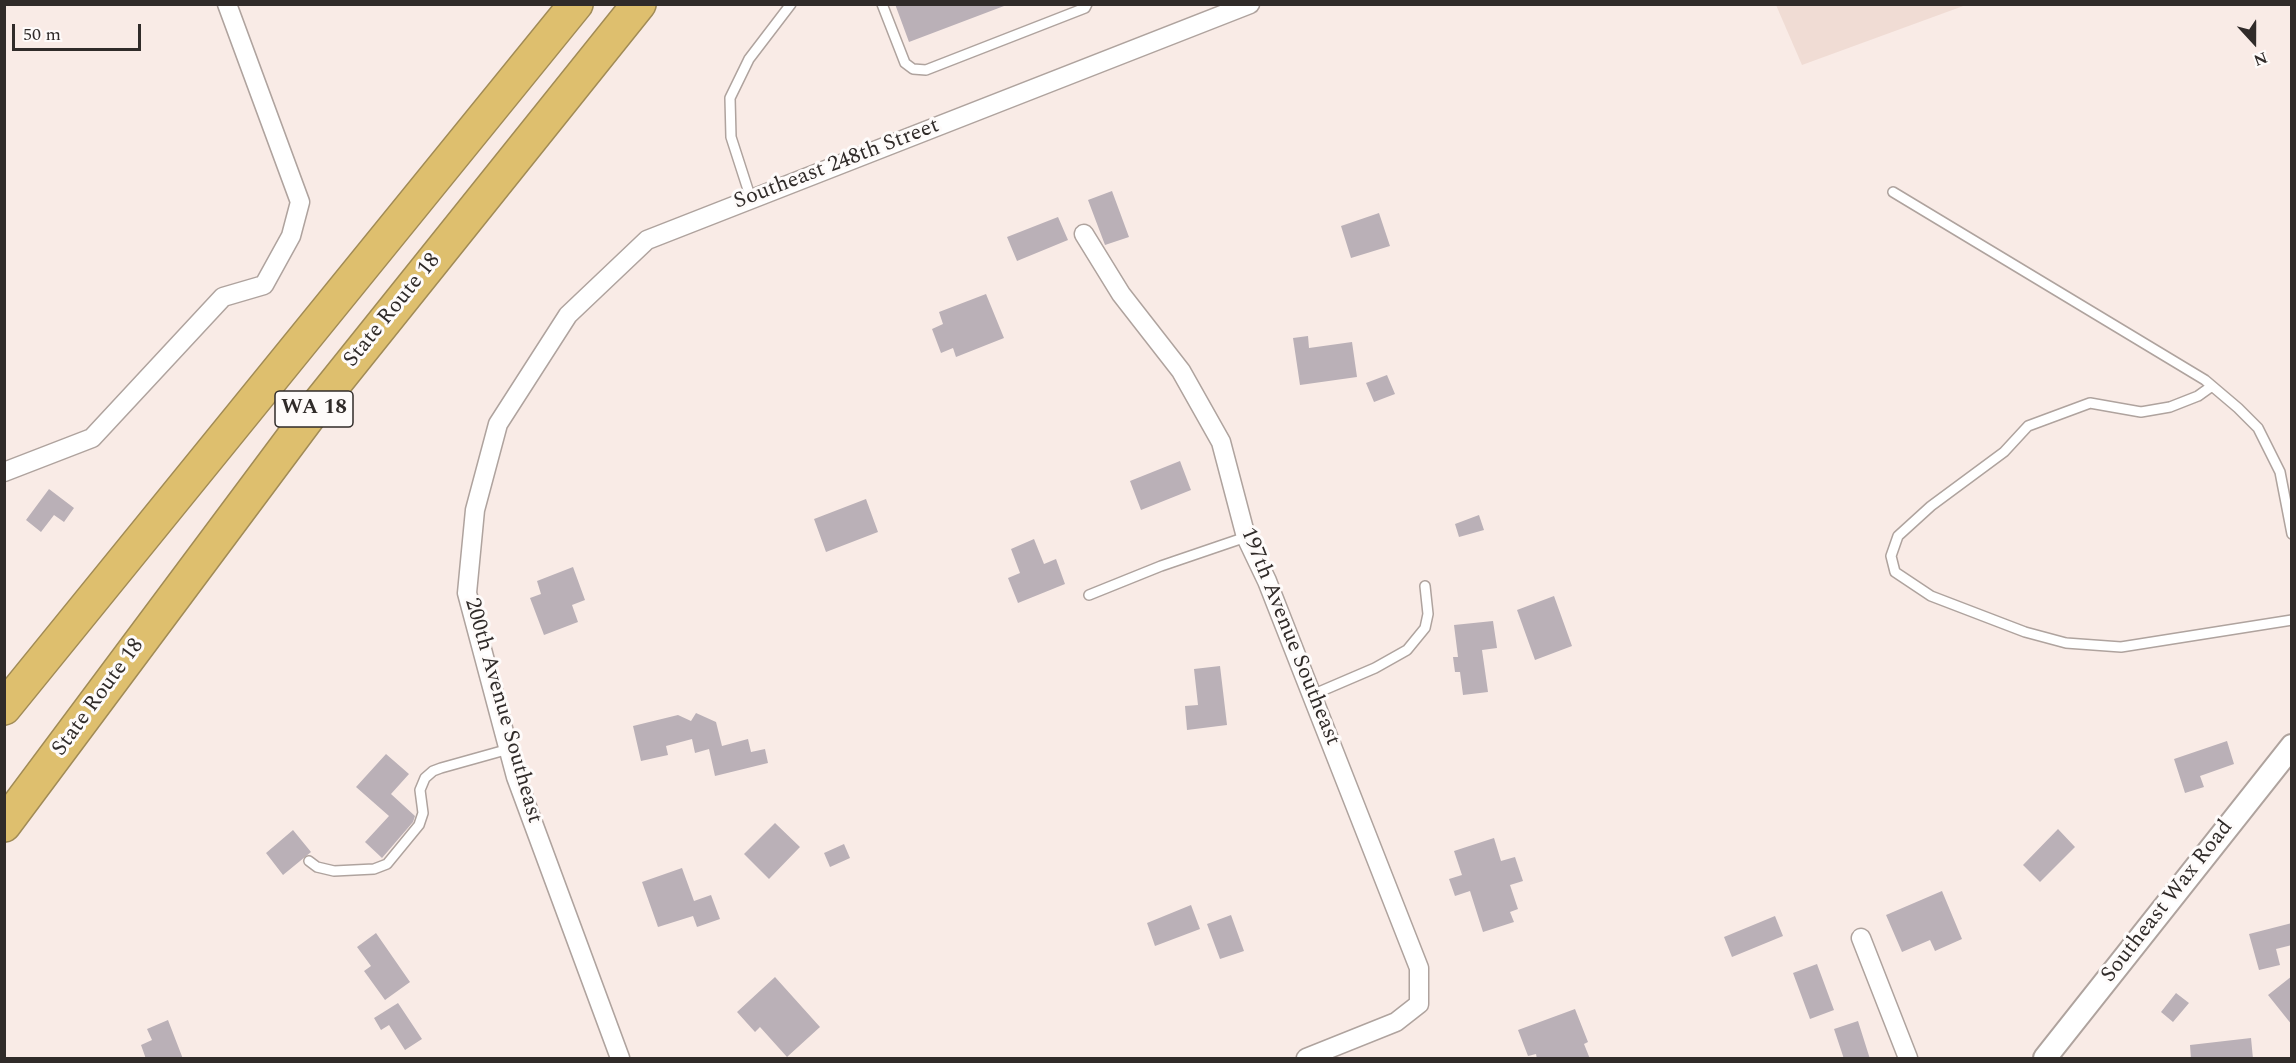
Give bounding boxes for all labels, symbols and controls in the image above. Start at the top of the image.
scale bar [15,12,144,50]
north arrow [2224,12,2284,72]
text: 50 m [23,21,61,48]
text: N [2250,45,2271,72]
street label: Southeast 248th Street [731,114,943,216]
street label: State Route 18 [339,249,447,373]
road number: WA 18 [275,391,353,427]
street label: 197th Avenue Southeast [1233,524,1345,750]
street label: 200th Avenue Southeast [457,596,547,826]
street label: State Route 18 [47,634,151,762]
street label: Southeast Wax Road [2096,816,2240,988]

